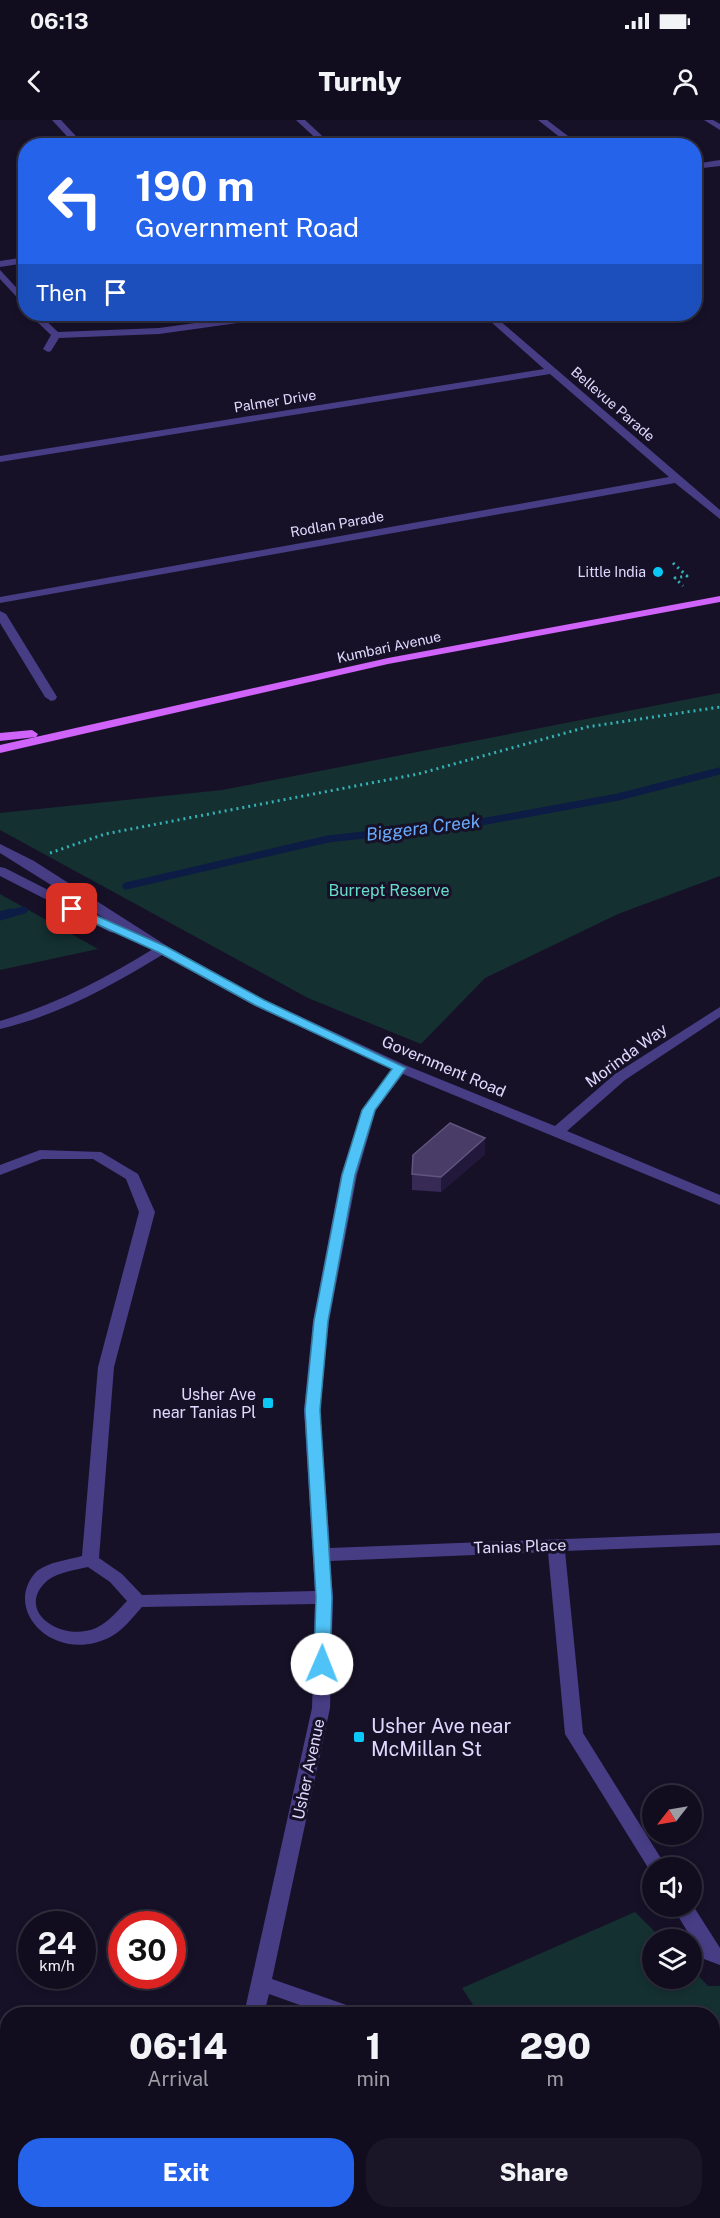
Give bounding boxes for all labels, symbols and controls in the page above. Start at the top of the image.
text: 06:13 [30,8,89,34]
icon: back [18,65,51,98]
text: Turnly [318,65,402,97]
icon: person [669,65,702,98]
text: 190 m [135,161,255,210]
icon: left [36,162,114,240]
text: Government Road [135,211,359,243]
icon: arrive [99,276,132,309]
text: Then [36,280,87,306]
street label: Bellevue Parade [568,363,658,445]
street label: Palmer Drive [233,387,317,415]
street label: Rodlan Parade [289,508,385,540]
place label: Little India [577,564,646,580]
marker: Little India [651,565,665,579]
street label: Kumbari Avenue [336,628,443,666]
water label: Biggera Creek [365,810,482,845]
park label: Burrept Reserve [328,881,450,900]
pin [46,883,97,934]
icon: arrive [55,892,88,925]
street label: Morinda Way [582,1019,671,1091]
street label: Government Road [379,1032,509,1101]
place label: Usher Ave near Tanias Pl [153,1385,256,1422]
marker: Usher Ave near Tanias Pl [261,1396,275,1410]
street label: Tanias Place [473,1535,567,1558]
position arrow [290,1632,354,1696]
place label: Usher Ave near McMillan St [371,1714,511,1761]
street label: Usher Avenue [289,1717,328,1821]
marker: Usher Ave near McMillan St [352,1730,366,1744]
north arrow [642,1785,702,1845]
map controls [642,1785,702,1989]
button: sound [642,1857,702,1917]
speed limit sign: 30 [108,1911,186,1989]
text: 24 [38,1925,76,1961]
button: layers [642,1929,702,1989]
text: km/h [39,1957,75,1974]
text: 06:14 [129,2025,227,2067]
text: 1 [366,2025,381,2067]
text: 290 [519,2025,591,2067]
text: Arrival [147,2067,209,2091]
text: min [356,2067,390,2091]
text: m [547,2067,564,2091]
button: Exit [18,2138,354,2207]
button: Share [366,2138,702,2207]

